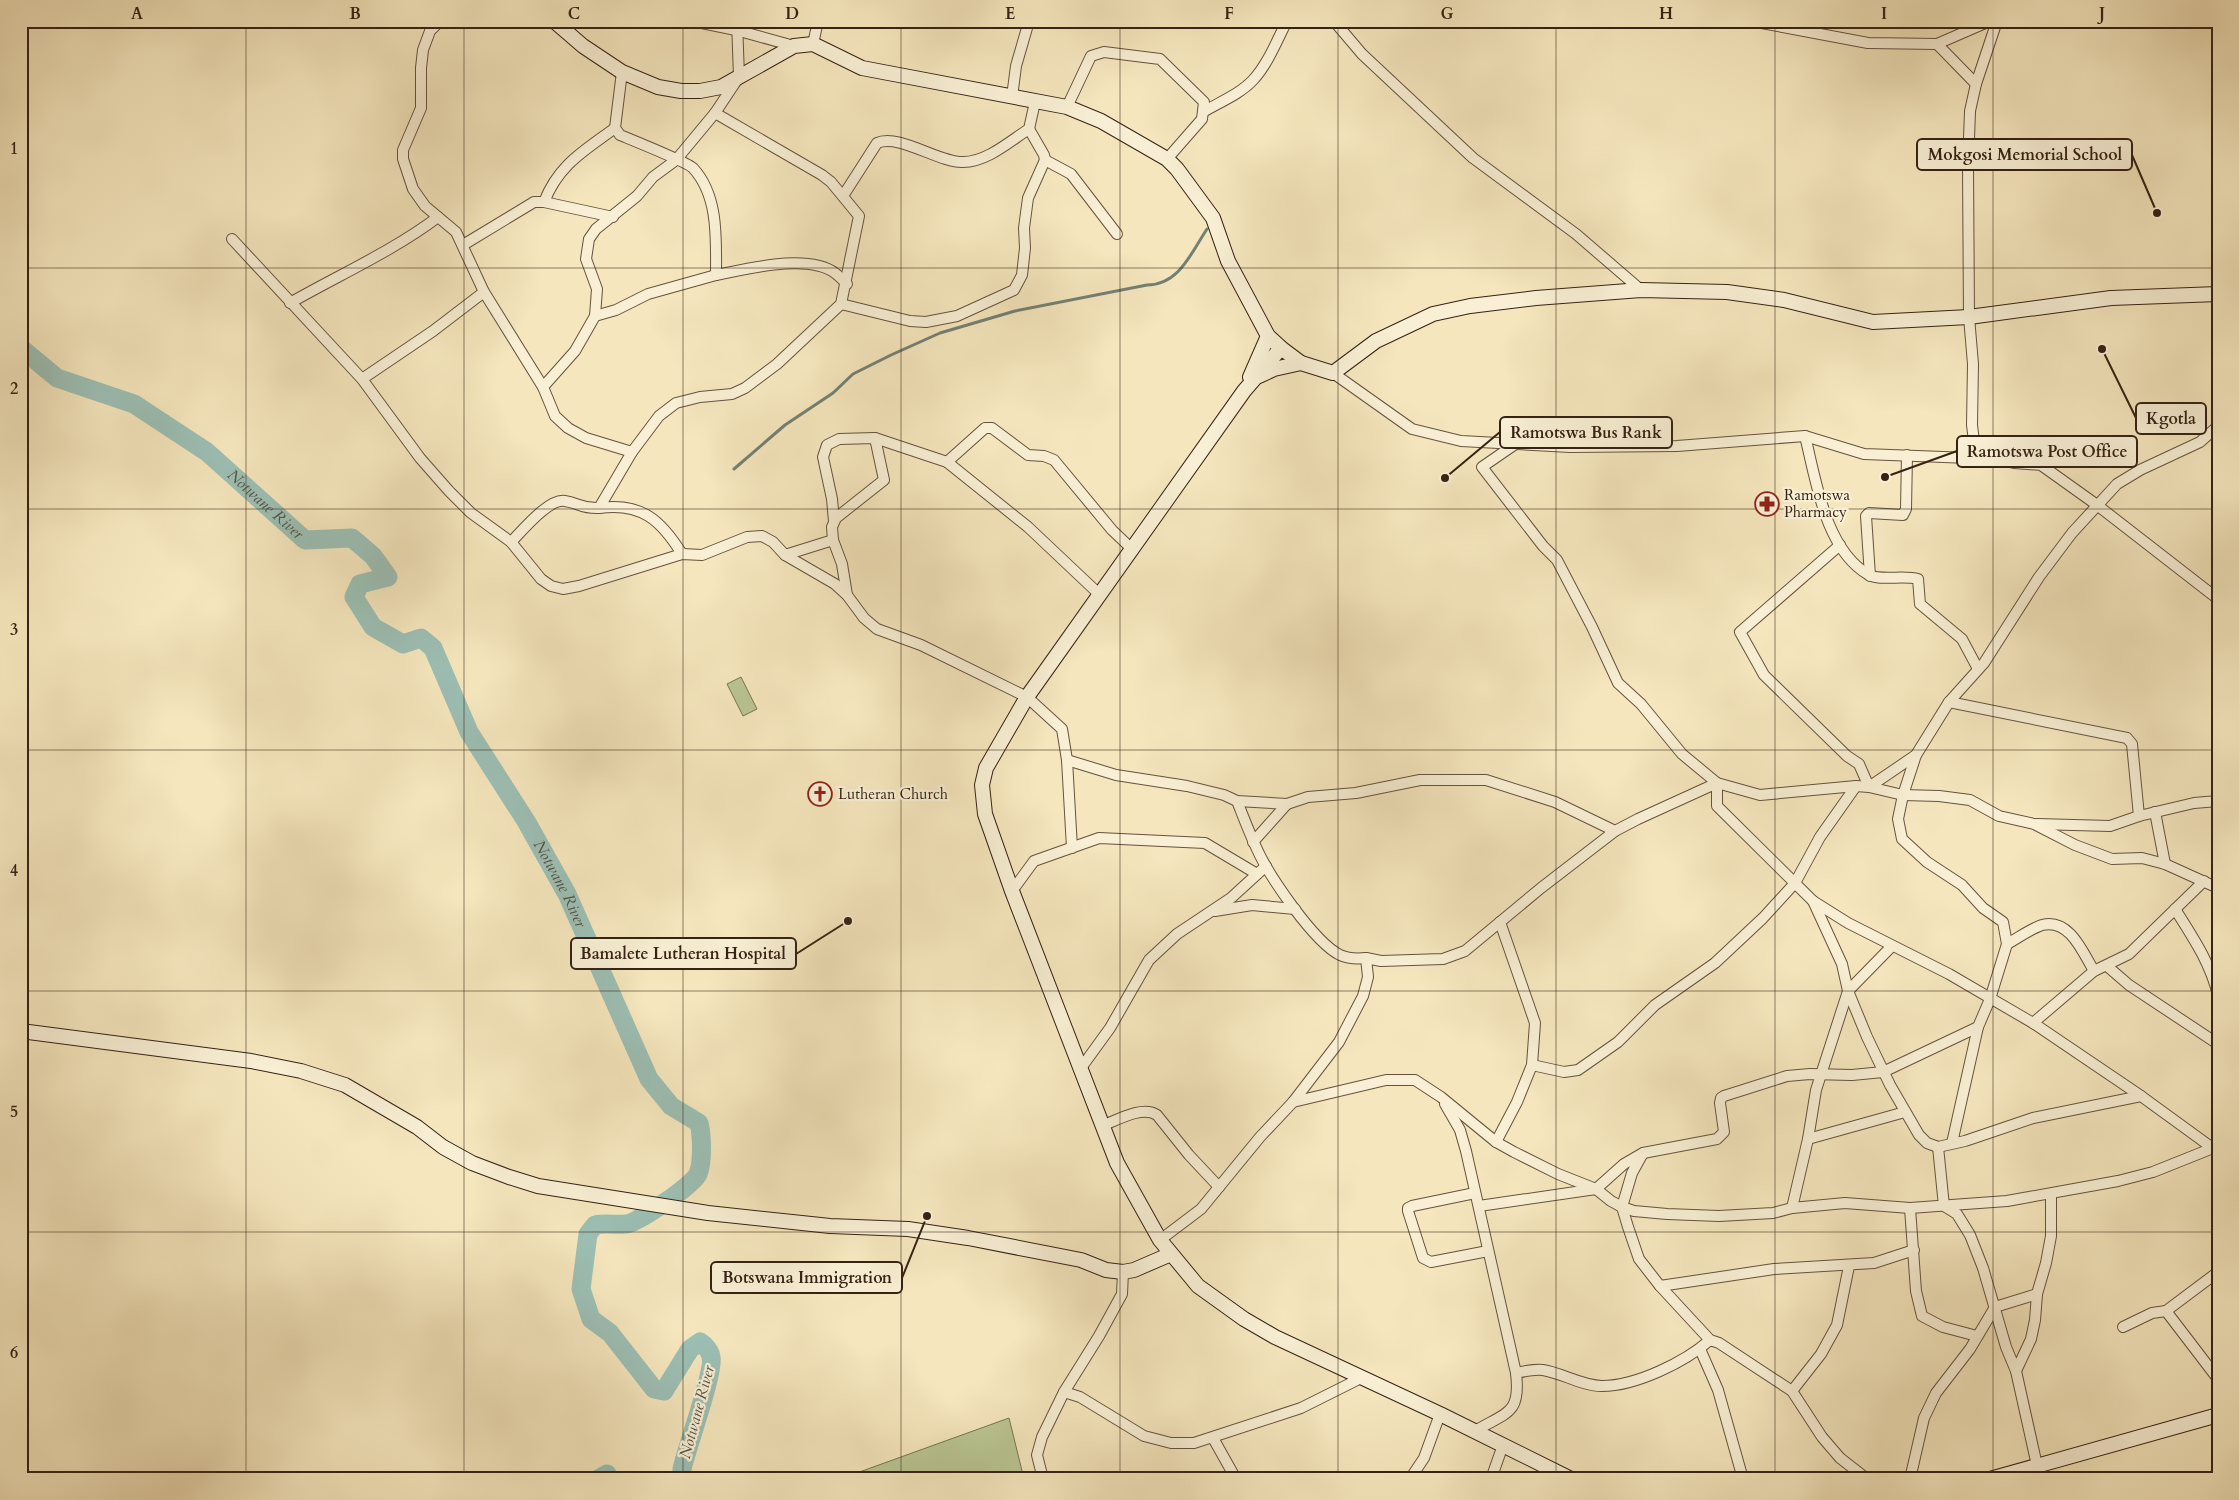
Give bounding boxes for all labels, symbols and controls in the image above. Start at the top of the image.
text: A [131,3,143,25]
text: B [349,3,361,25]
text: C [568,3,580,25]
text: D [785,3,799,25]
text: E [1005,3,1015,25]
text: F [1224,3,1234,25]
text: G [1440,3,1454,25]
text: H [1659,3,1673,25]
text: I [1881,3,1887,25]
text: J [2097,3,2105,25]
text: 1 [10,138,18,160]
callout: Mokgosi Memorial School [1917,139,2132,170]
text: Mokgosi Memorial School [1928,144,2123,166]
text: 2 [10,378,18,400]
callout: Kgotla [2136,403,2206,434]
text: Kgotla [2146,408,2196,430]
callout: Ramotswa Bus Rank [1500,417,1672,448]
text: Ramotswa Bus Rank [1510,422,1662,444]
callout: Ramotswa Post Office [1957,436,2137,467]
text: Ramotswa Post Office [1967,441,2127,463]
water label: Notwane River [222,464,309,545]
place label: Ramotswa Pharmacy [1784,485,1850,522]
pharmacy icon: Ramotswa Pharmacy [1754,491,1780,517]
text: 3 [10,619,18,641]
church icon: Lutheran Church [807,781,833,807]
place label: Lutheran Church [838,784,949,804]
water label: Notwane River [528,836,592,932]
text: 4 [10,860,18,882]
callout: Bamalete Lutheran Hospital [571,938,796,969]
text: Bamalete Lutheran Hospital [580,943,786,965]
text: 5 [10,1101,18,1123]
callout: Botswana Immigration [711,1262,902,1293]
text: Botswana Immigration [722,1267,893,1289]
text: 6 [10,1342,18,1364]
water label: Notwane River [674,1362,720,1461]

